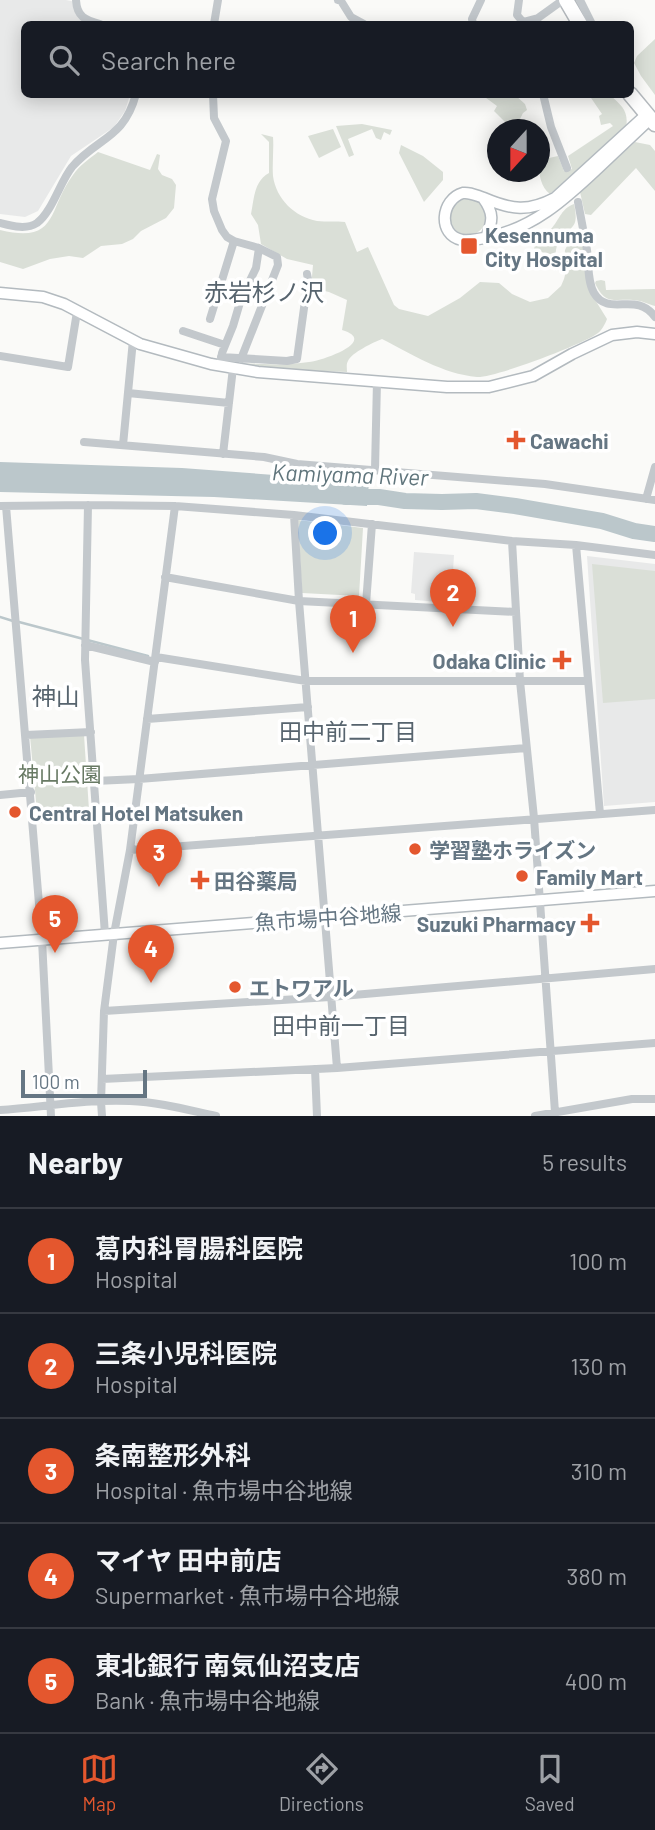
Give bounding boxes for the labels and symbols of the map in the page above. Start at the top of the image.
north arrow [487,119,550,182]
place label: Kesennuma City Hospital [485,222,603,271]
marker: Kesennuma City Hospital [459,236,479,256]
district label: 赤岩杉ノ沢 [204,277,324,306]
place label: Cawachi [530,428,609,453]
marker: Cawachi [508,432,524,448]
water label: Kamiyama River [271,457,429,491]
your location [308,516,342,550]
pin: 2 [430,569,476,627]
pin: 1 [330,595,376,653]
place label: Odaka Clinic [433,648,546,673]
marker: Odaka Clinic [552,650,572,670]
district label: 神山 [32,681,80,710]
district label: 田中前二丁目 [279,717,417,745]
park label: 神山公園 [18,761,102,786]
place label: Central Hotel Matsuken [29,800,243,825]
marker: Central Hotel Matsuken [7,804,23,820]
pin: 3 [136,829,182,887]
place label: 学習塾ホライズン [429,837,596,862]
marker: 学習塾ホライズン [407,841,423,857]
place label: Family Mart [536,864,643,889]
place label: 田谷薬局 [214,868,298,893]
marker: Family Mart [514,868,530,884]
marker: 田谷薬局 [192,872,208,888]
pin: 5 [32,895,78,953]
street label: 魚市場中谷地線 [254,899,402,935]
place label: Suzuki Pharmacy [417,911,576,936]
marker: Suzuki Pharmacy [582,915,598,931]
pin: 4 [128,925,174,983]
place label: エトワアル [249,975,354,1000]
marker: エトワアル [227,979,243,995]
district label: 田中前一丁目 [272,1011,410,1039]
scale bar [21,1067,147,1099]

